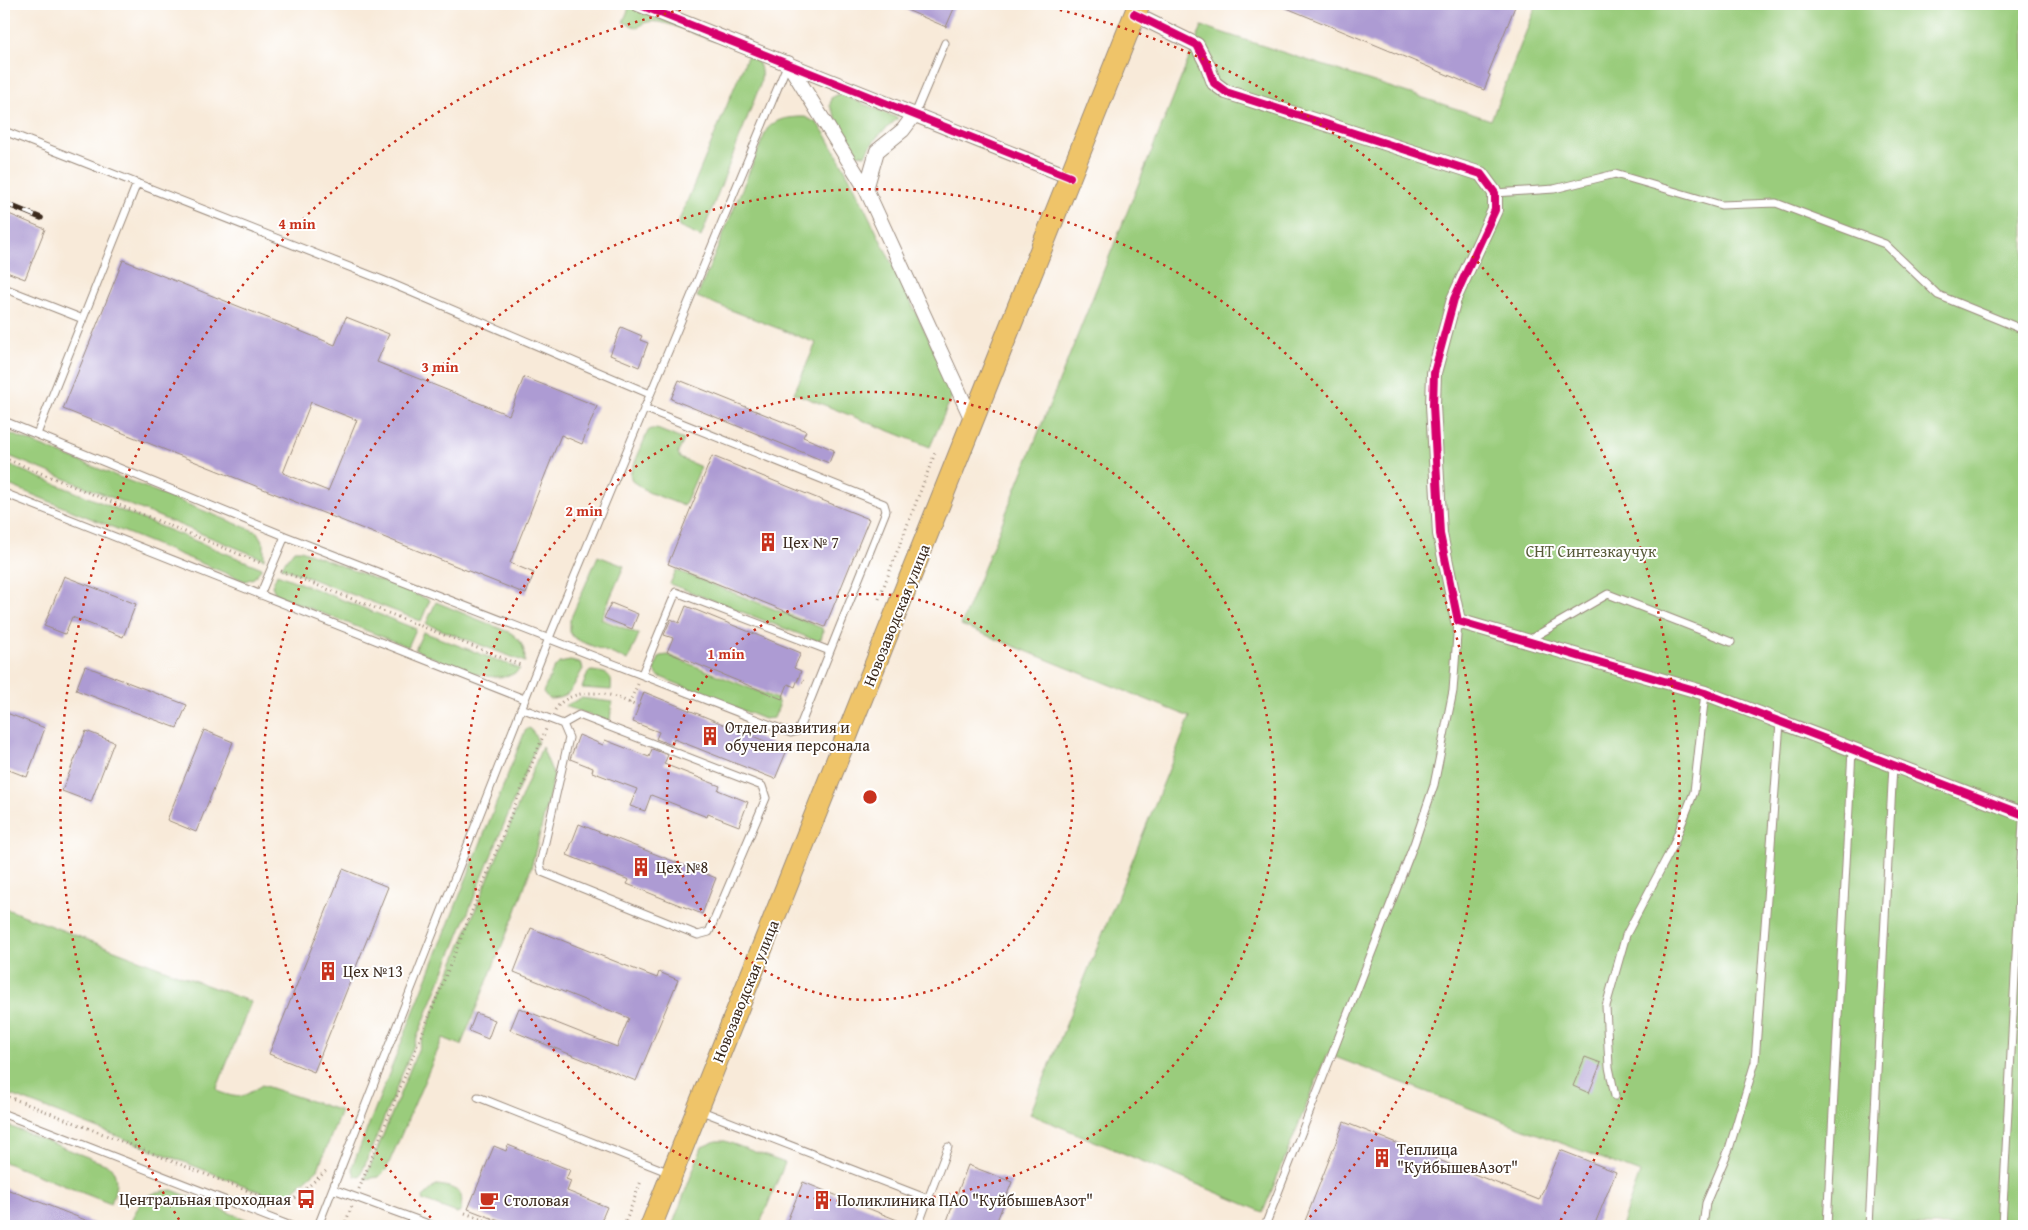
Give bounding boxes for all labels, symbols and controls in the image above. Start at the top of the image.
text: 4 min [278,213,316,234]
text: 3 min [421,356,459,377]
text: 2 min [565,500,603,521]
place label: Цех № 7 [783,530,839,554]
building icon: Цех № 7 [757,531,779,553]
park label: СНТ Синтезкаучук [1526,539,1657,563]
street label: Новозаводская улица [856,540,936,690]
text: 1 min [707,643,745,664]
place label: Отдел развития и обучения персонала [725,715,870,757]
building icon: Отдел развития и обучения персонала [699,725,721,747]
centre of rings [861,788,879,806]
place label: Цех №8 [656,855,709,879]
building icon: Цех №8 [630,856,652,878]
street label: Новозаводская улица [705,916,785,1066]
place label: Цех №13 [343,959,403,983]
building icon: Цех №13 [317,960,339,982]
place label: Теплица "КуйбышевАзот" [1397,1137,1518,1179]
building icon: Теплица "КуйбышевАзот" [1371,1147,1393,1169]
place label: Центральная проходная [119,1187,291,1211]
bus stop icon: Центральная проходная [295,1188,317,1210]
place label: Столовая [504,1188,569,1212]
place label: Поликлиника ПАО "КуйбышевАзот" [837,1188,1093,1212]
cafe icon: Столовая [478,1189,500,1211]
building icon: Поликлиника ПАО "КуйбышевАзот" [811,1189,833,1211]

